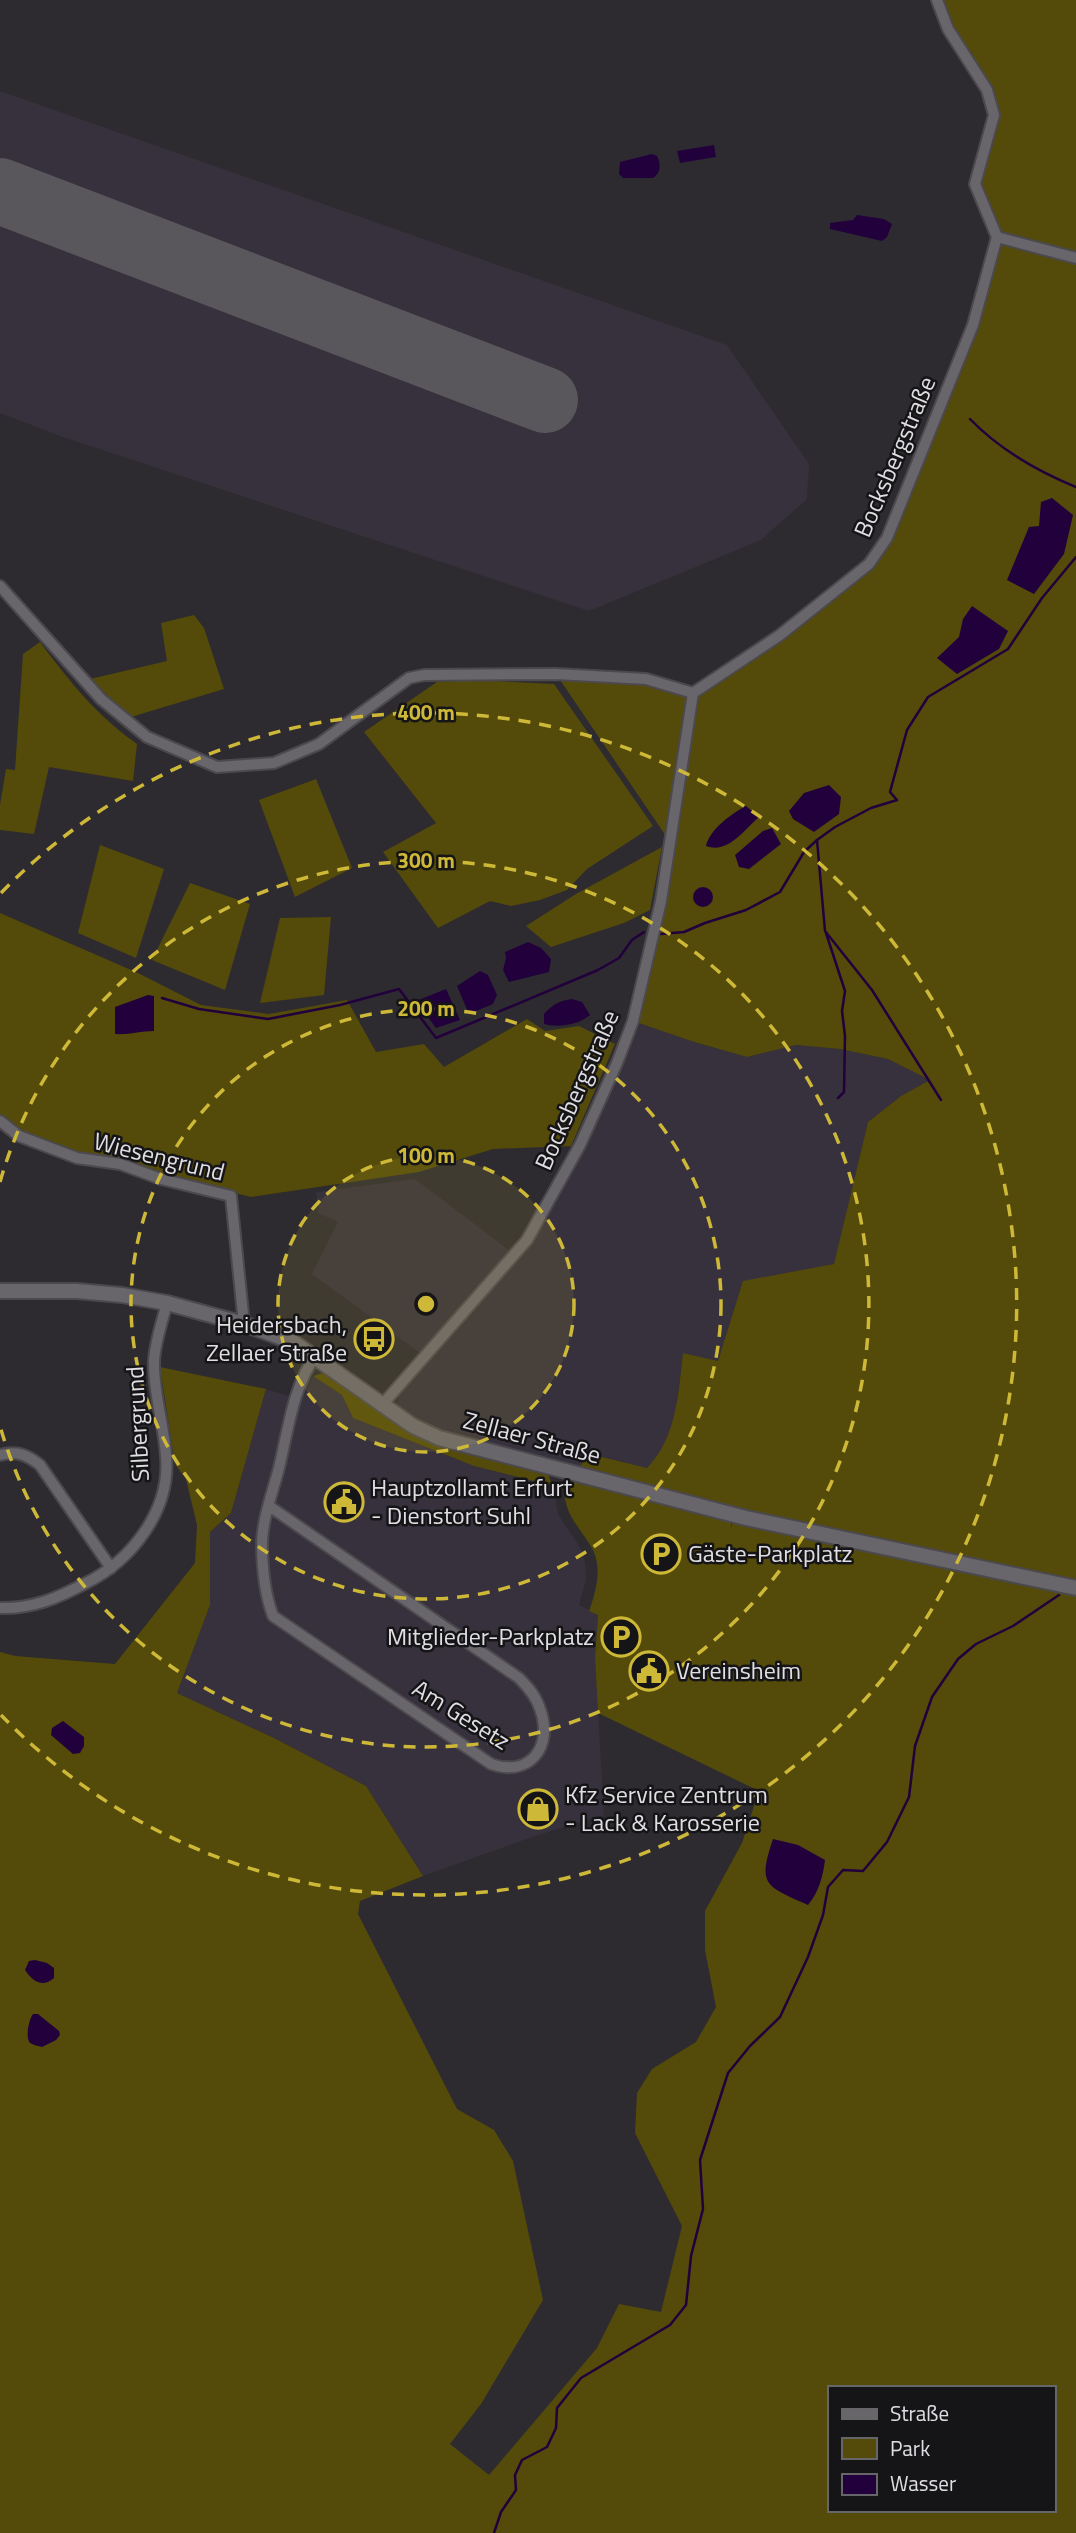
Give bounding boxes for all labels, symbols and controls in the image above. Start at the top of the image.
street label: Bocksbergstraße [844,371,944,543]
text: 400 m [397,696,455,728]
text: 300 m [397,844,455,876]
text: 200 m [397,992,455,1024]
street label: Bocksbergstraße [525,1004,627,1175]
street label: Wiesengrund [90,1122,229,1190]
text: 100 m [397,1139,455,1171]
centre of rings [414,1292,438,1316]
place label: Heidersbach, Zellaer Straße [206,1306,347,1370]
bus stop icon: Heidersbach, Zellaer Straße [353,1318,395,1360]
street label: Silbergrund [116,1365,158,1483]
street label: Zellaer Straße [460,1401,605,1473]
place label: Hauptzollamt Erfurt - Dienstort Suhl [371,1469,573,1533]
public building icon: Hauptzollamt Erfurt - Dienstort Suhl [323,1481,365,1523]
parking icon: Gäste-Parkplatz [640,1533,682,1575]
place label: Gäste-Parkplatz [688,1535,853,1571]
parking icon: Mitglieder-Parkplatz [600,1616,642,1658]
place label: Mitglieder-Parkplatz [387,1618,594,1654]
public building icon: Vereinsheim [628,1650,670,1692]
place label: Vereinsheim [676,1652,801,1688]
street label: Am Gesetz [406,1670,517,1758]
place label: Kfz Service Zentrum - Lack & Karosserie [565,1776,768,1840]
shop icon: Kfz Service Zentrum - Lack & Karosserie [517,1788,559,1830]
legend [828,2386,1055,2512]
text: Straße [890,2397,949,2429]
text: Park [890,2432,930,2464]
text: Wasser [890,2467,956,2499]

